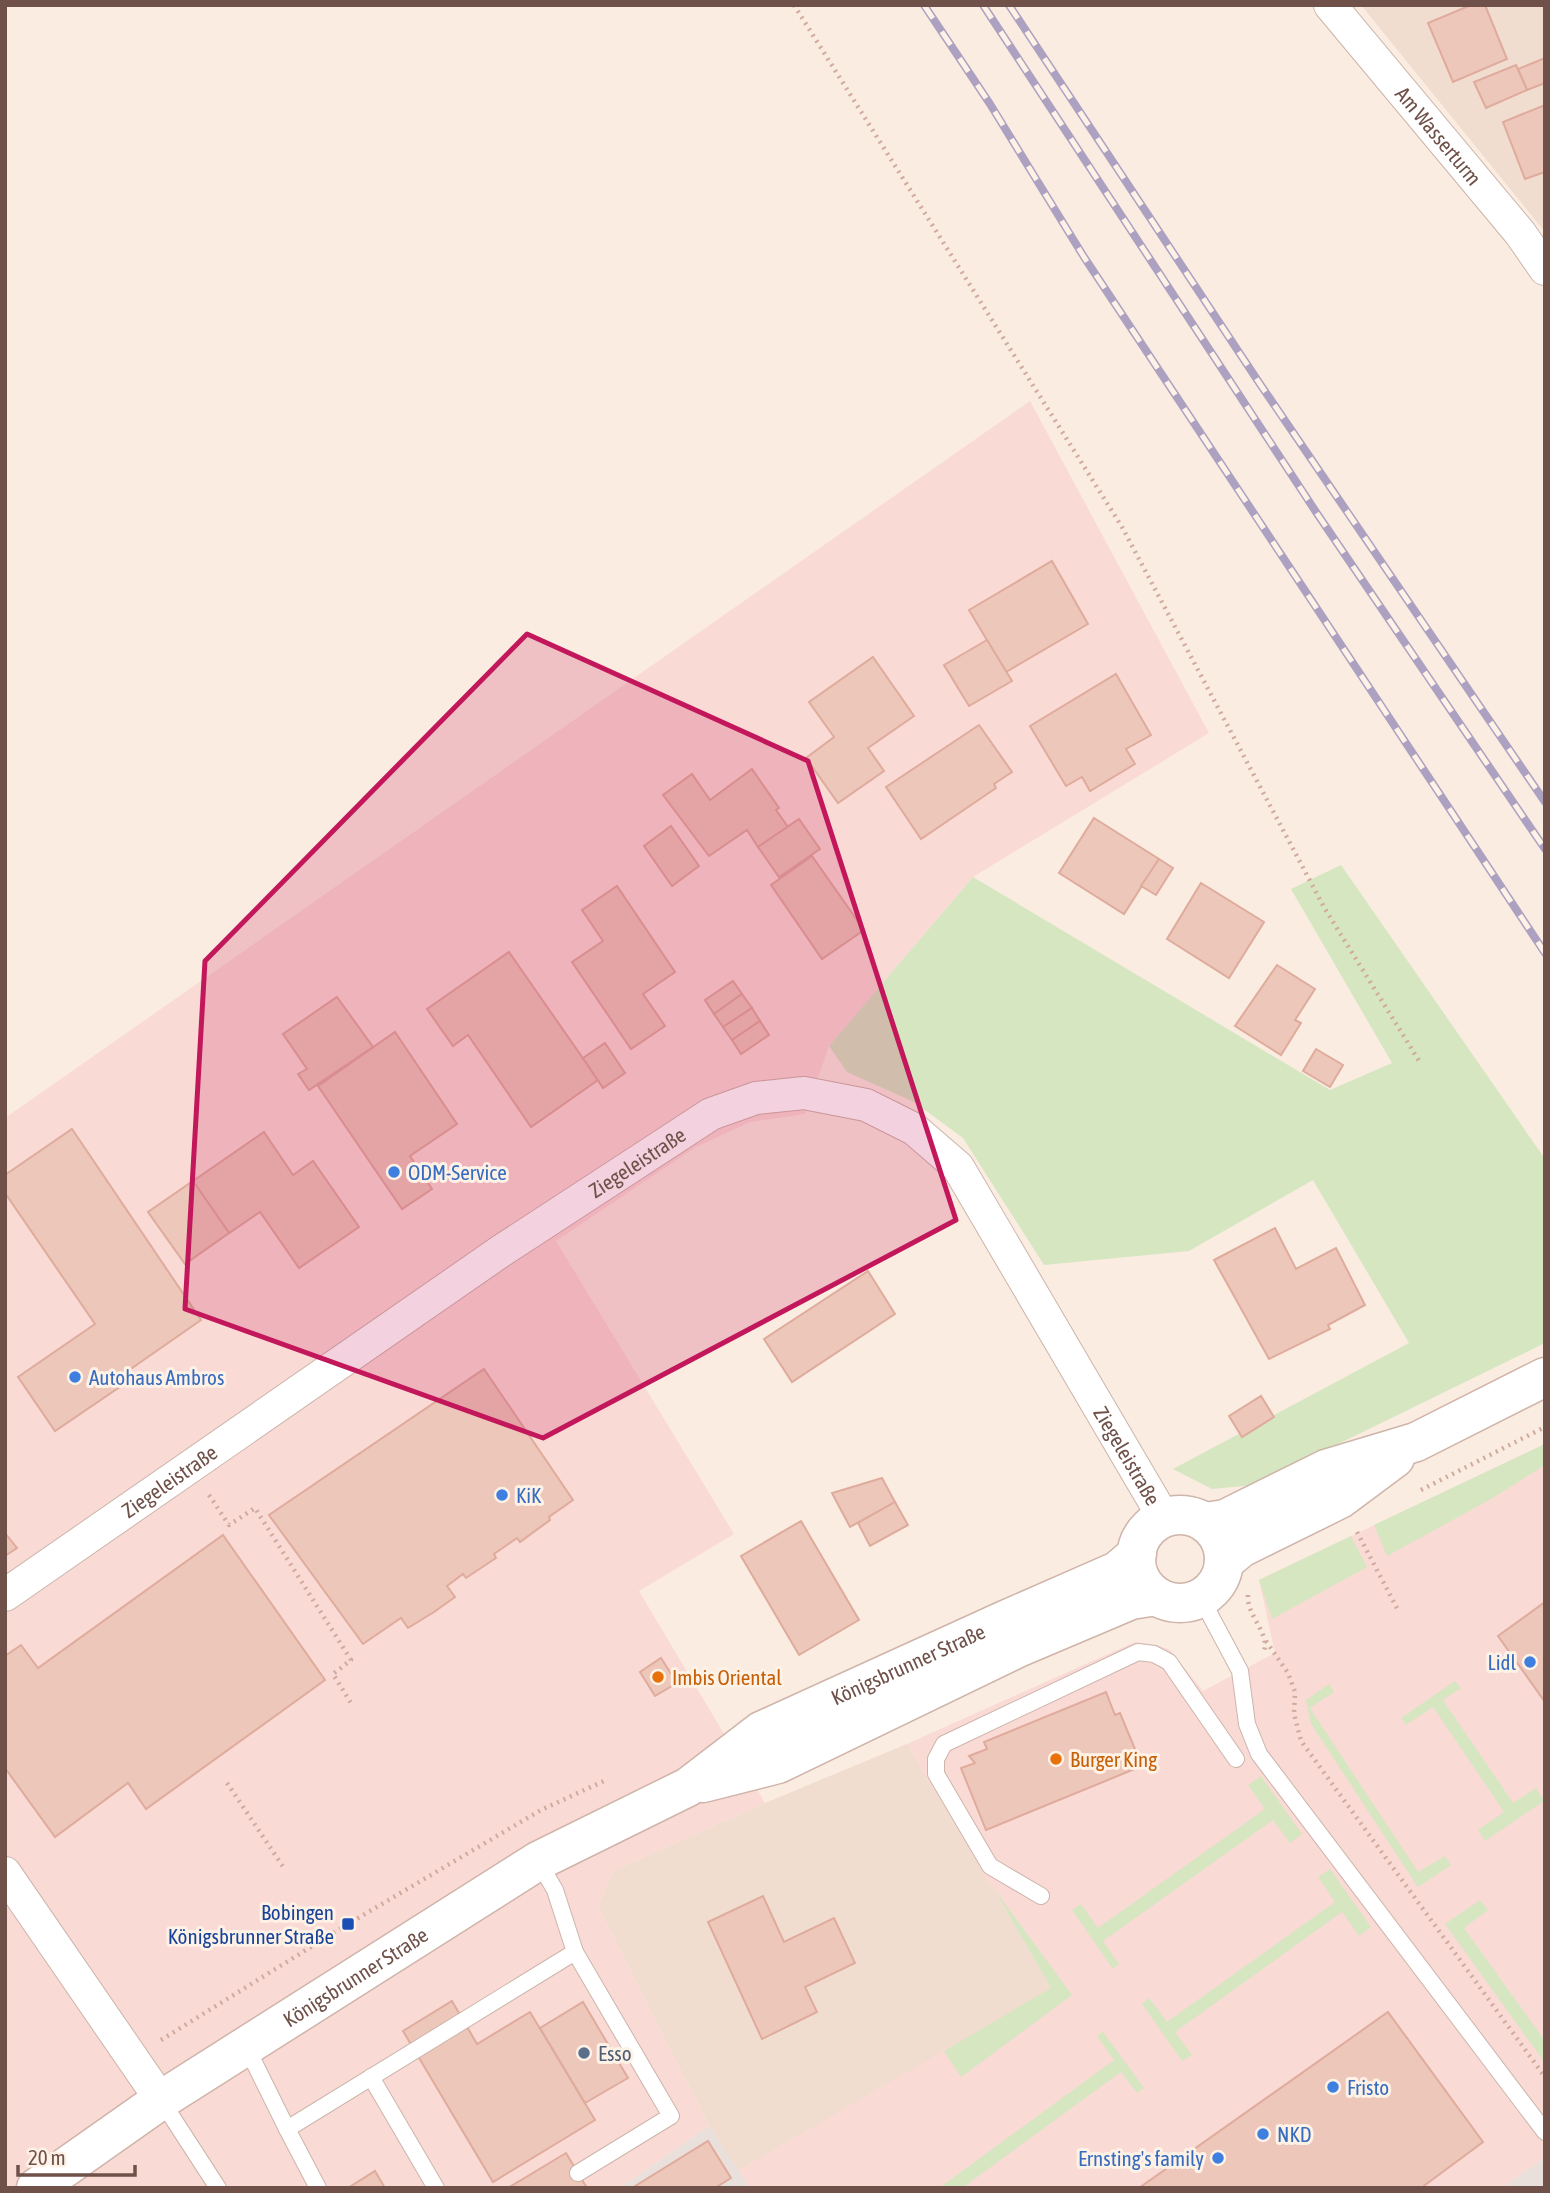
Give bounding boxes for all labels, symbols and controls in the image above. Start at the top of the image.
street label: Am Wasserturm [1391,82,1487,190]
street label: Ziegeleistraße [584,1122,690,1202]
place label: ODM-Service [408,1160,507,1184]
marker: ODM-Service [386,1164,402,1180]
place label: Autohaus Ambros [89,1365,224,1389]
marker: Autohaus Ambros [67,1369,83,1385]
street label: Ziegeleistraße [1089,1402,1166,1509]
street label: Ziegeleistraße [117,1440,221,1522]
place label: KiK [516,1483,542,1507]
marker: KiK [494,1487,510,1503]
street label: Königsbrunner Straße [827,1619,989,1710]
place label: Lidl [1488,1650,1516,1674]
marker: Lidl [1522,1654,1538,1670]
place label: Imbis Oriental [672,1665,782,1689]
marker: Imbis Oriental [650,1669,666,1685]
place label: Burger King [1070,1747,1157,1771]
marker: Burger King [1048,1751,1064,1767]
place label: Bobingen Königsbrunner Straße [168,1900,334,1948]
marker: Bobingen Königsbrunner Straße [340,1916,356,1932]
street label: Königsbrunner Straße [279,1922,432,2031]
place label: Esso [598,2041,632,2065]
marker: Esso [576,2045,592,2061]
place label: Fristo [1347,2075,1389,2099]
marker: Fristo [1325,2079,1341,2095]
place label: NKD [1277,2122,1311,2146]
marker: NKD [1255,2126,1271,2142]
scale bar [18,2134,135,2178]
text: 20 m [28,2145,66,2169]
place label: Ernsting's family [1078,2146,1204,2170]
marker: Ernsting's family [1210,2150,1226,2166]

